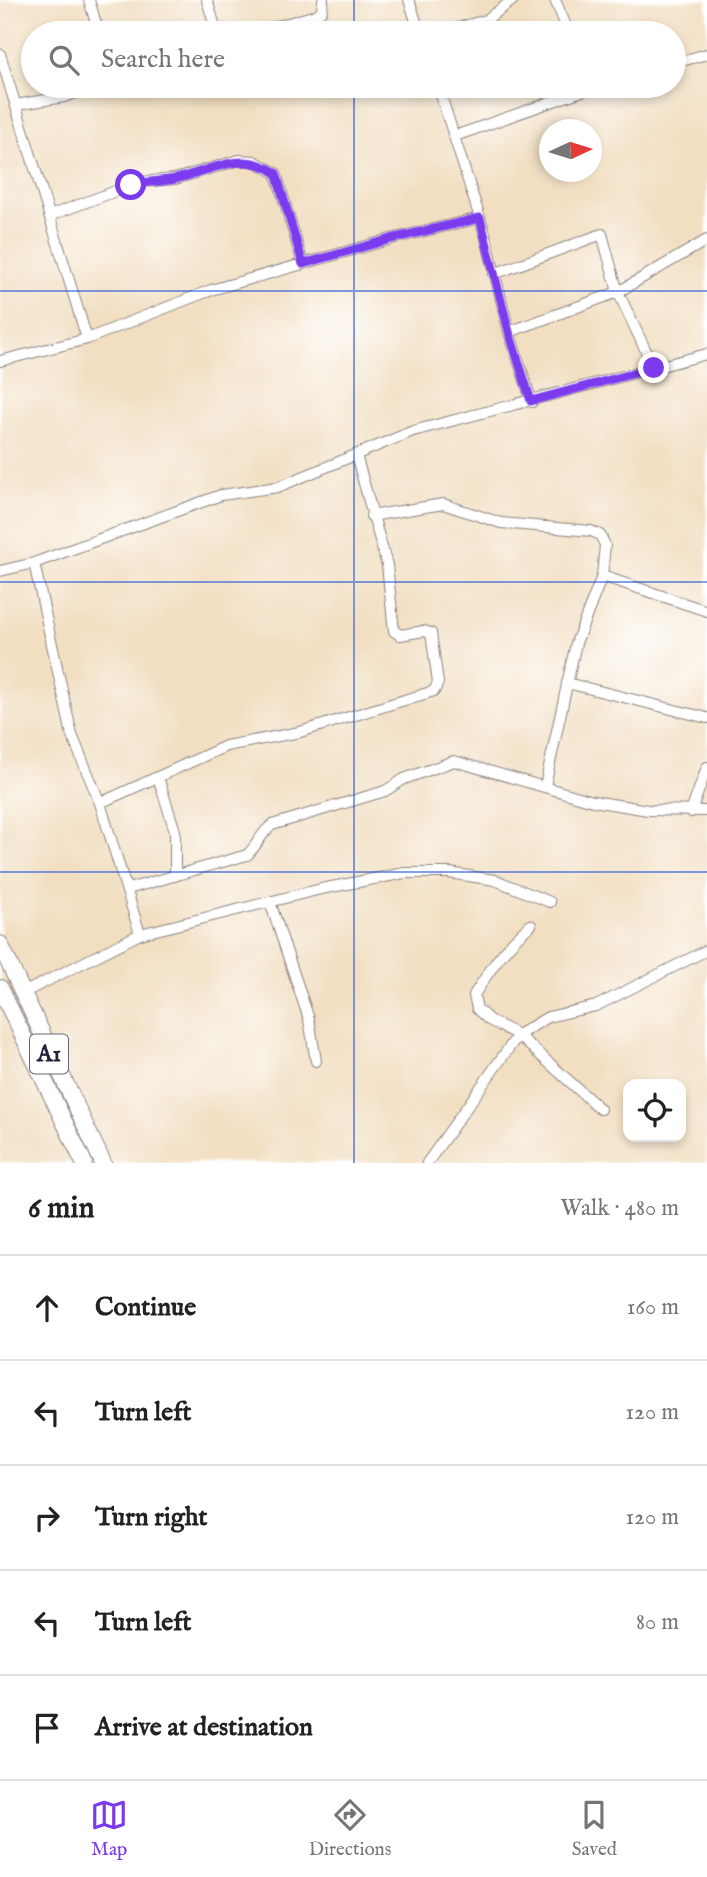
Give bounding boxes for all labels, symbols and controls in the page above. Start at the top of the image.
search box [21,21,686,98]
icon: search [45,41,83,79]
text: Search here [101,43,225,76]
north arrow [539,119,602,182]
route start [115,169,146,200]
route end [638,352,669,383]
road number: A1 [30,1035,68,1074]
map controls [623,1079,686,1142]
button: locate [623,1079,686,1142]
text: 6 min [28,1190,94,1228]
text: Walk · 480 m [560,1194,679,1223]
icon: ahead [28,1289,66,1327]
text: Continue [95,1291,196,1324]
text: 160 m [627,1293,679,1322]
icon: left [28,1394,66,1432]
text: Turn left [95,1396,192,1429]
text: 120 m [626,1398,679,1427]
icon: right [28,1499,66,1537]
text: Turn right [95,1501,208,1534]
text: 120 m [626,1503,679,1532]
icon: left [28,1604,66,1642]
text: Turn left [95,1606,192,1639]
text: 80 m [636,1608,679,1637]
icon: arrive [28,1709,66,1747]
text: Arrive at destination [95,1711,313,1744]
tab: Map [90,1796,128,1862]
tab: Directions [309,1796,391,1862]
tab: Saved [572,1796,617,1862]

